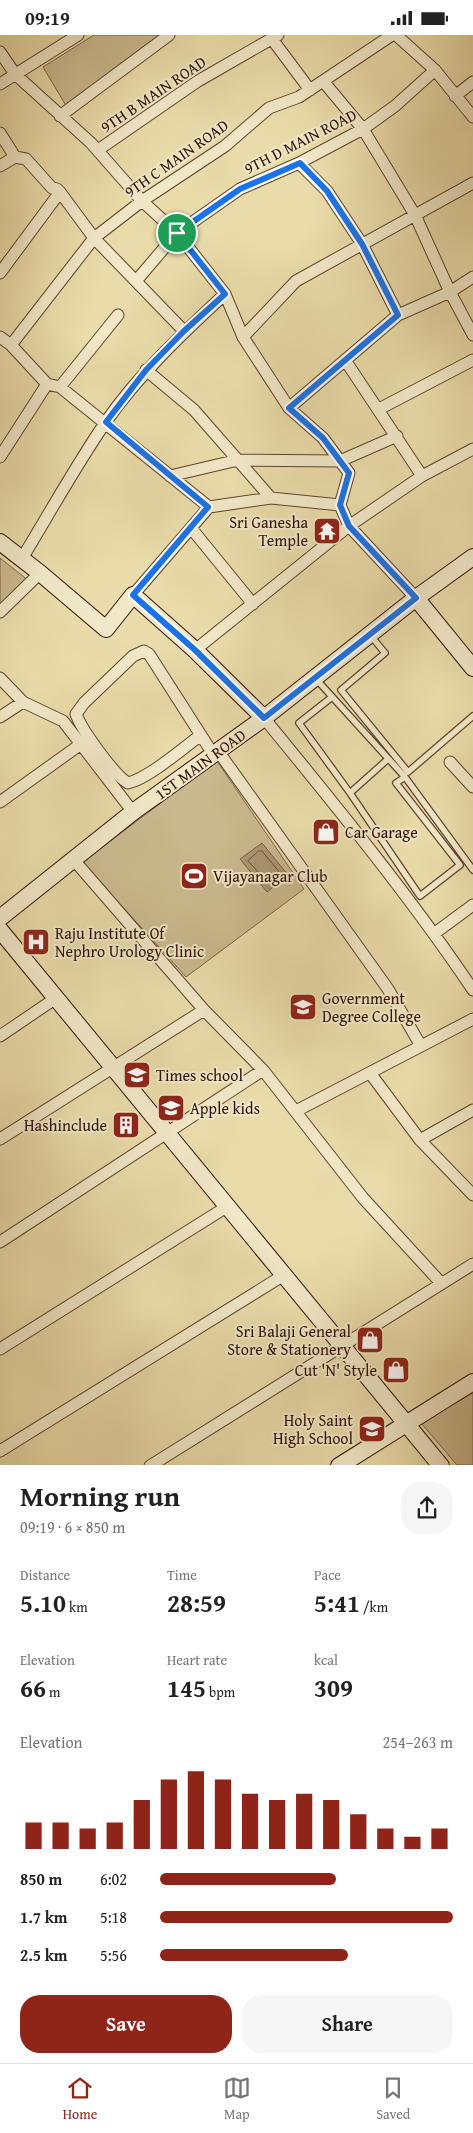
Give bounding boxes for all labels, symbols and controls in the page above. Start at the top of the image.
text: 09:19 [25,4,70,32]
street label: 9TH B MAIN ROAD [95,49,211,138]
street label: 9TH D MAIN ROAD [239,102,361,180]
street label: 9TH C MAIN ROAD [119,113,233,203]
pin [156,212,198,254]
icon: arrive [163,219,191,247]
place label: Sri Ganesha Temple [229,510,308,552]
temple icon: Sri Ganesha Temple [312,516,342,546]
street label: 1ST MAIN ROAD [149,722,251,805]
shop icon: Car Garage [311,817,341,847]
place label: Car Garage [345,820,418,844]
sports icon: Vijayanagar Club [179,861,209,891]
place label: Vijayanagar Club [213,864,327,888]
place label: Raju Institute Of Nephro Urology Clinic [55,921,204,963]
hospital icon: Raju Institute Of Nephro Urology Clinic [21,927,51,957]
place label: Government Degree College [322,986,421,1028]
school or university icon: Government Degree College [288,992,318,1022]
school or university icon: Times school [122,1060,152,1090]
place label: Times school [156,1063,243,1087]
school or university icon: Apple kids [156,1093,186,1123]
place label: Apple kids [190,1096,260,1120]
building icon: Hashinclude [111,1110,141,1140]
place label: Hashinclude [24,1113,107,1137]
place label: Sri Balaji General Store & Stationery [227,1319,352,1361]
shop icon: Sri Balaji General Store & Stationery [355,1325,385,1355]
shop icon: Cut 'N' Style [381,1355,411,1385]
place label: Cut 'N' Style [295,1358,377,1382]
place label: Holy Saint High School [273,1408,354,1450]
school or university icon: Holy Saint High School [357,1414,387,1444]
text: Morning run [20,1475,180,1516]
button: share [401,1482,453,1534]
text: 09:19 · 6 × 850 m [20,1515,125,1539]
text: Distance [20,1565,70,1585]
text: Time [167,1565,197,1585]
text: Pace [314,1565,341,1585]
text: 5.10 [20,1585,66,1621]
text: 28:59 [167,1585,226,1621]
text: 5:41 [314,1585,360,1621]
text: km [66,1597,88,1617]
text: /km [360,1597,388,1617]
text: Elevation [20,1650,75,1670]
text: Heart rate [167,1650,227,1670]
text: kcal [314,1650,338,1670]
text: 66 [20,1670,46,1706]
text: 145 [167,1670,206,1706]
text: 309 [314,1670,353,1706]
text: m [46,1682,60,1702]
text: bpm [206,1682,235,1702]
text: Elevation [20,1730,83,1754]
text: 254–263 m [383,1730,453,1754]
text: 850 m [20,1867,62,1891]
text: 6:02 [100,1867,127,1891]
text: 1.7 km [20,1905,67,1929]
text: 5:18 [100,1905,127,1929]
text: 2.5 km [20,1943,67,1967]
text: 5:56 [100,1943,127,1967]
button: Save [20,1995,232,2053]
button: Share [242,1995,453,2053]
tab: Home [63,2074,97,2124]
tab: Map [223,2074,251,2124]
tab: Saved [376,2074,410,2124]

